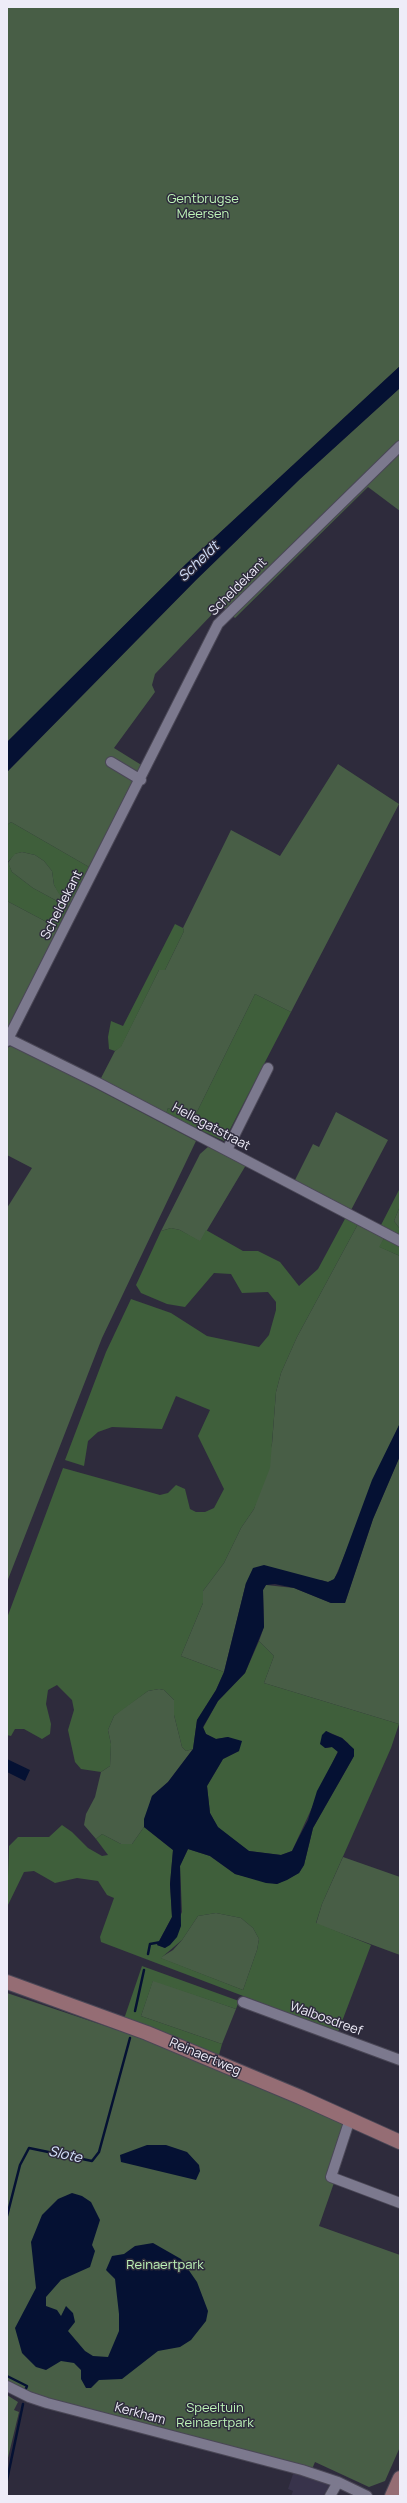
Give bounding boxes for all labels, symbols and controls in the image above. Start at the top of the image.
park label: Gentbrugse Meersen [167,191,239,222]
water label: Scheldt [175,539,223,585]
street label: Scheldekant [206,555,270,619]
street label: Scheldekant [38,868,86,942]
street label: Hellegatstraat [169,1100,253,1154]
street label: Walbosdreef [288,1999,364,2039]
street label: Reinaertweg [167,2035,243,2079]
water label: Slote [47,2143,83,2167]
park label: Reinaertpark [126,2257,204,2273]
street label: Kerkham [113,2400,167,2428]
park label: Speeltuin Reinaertpark [176,2400,254,2431]

